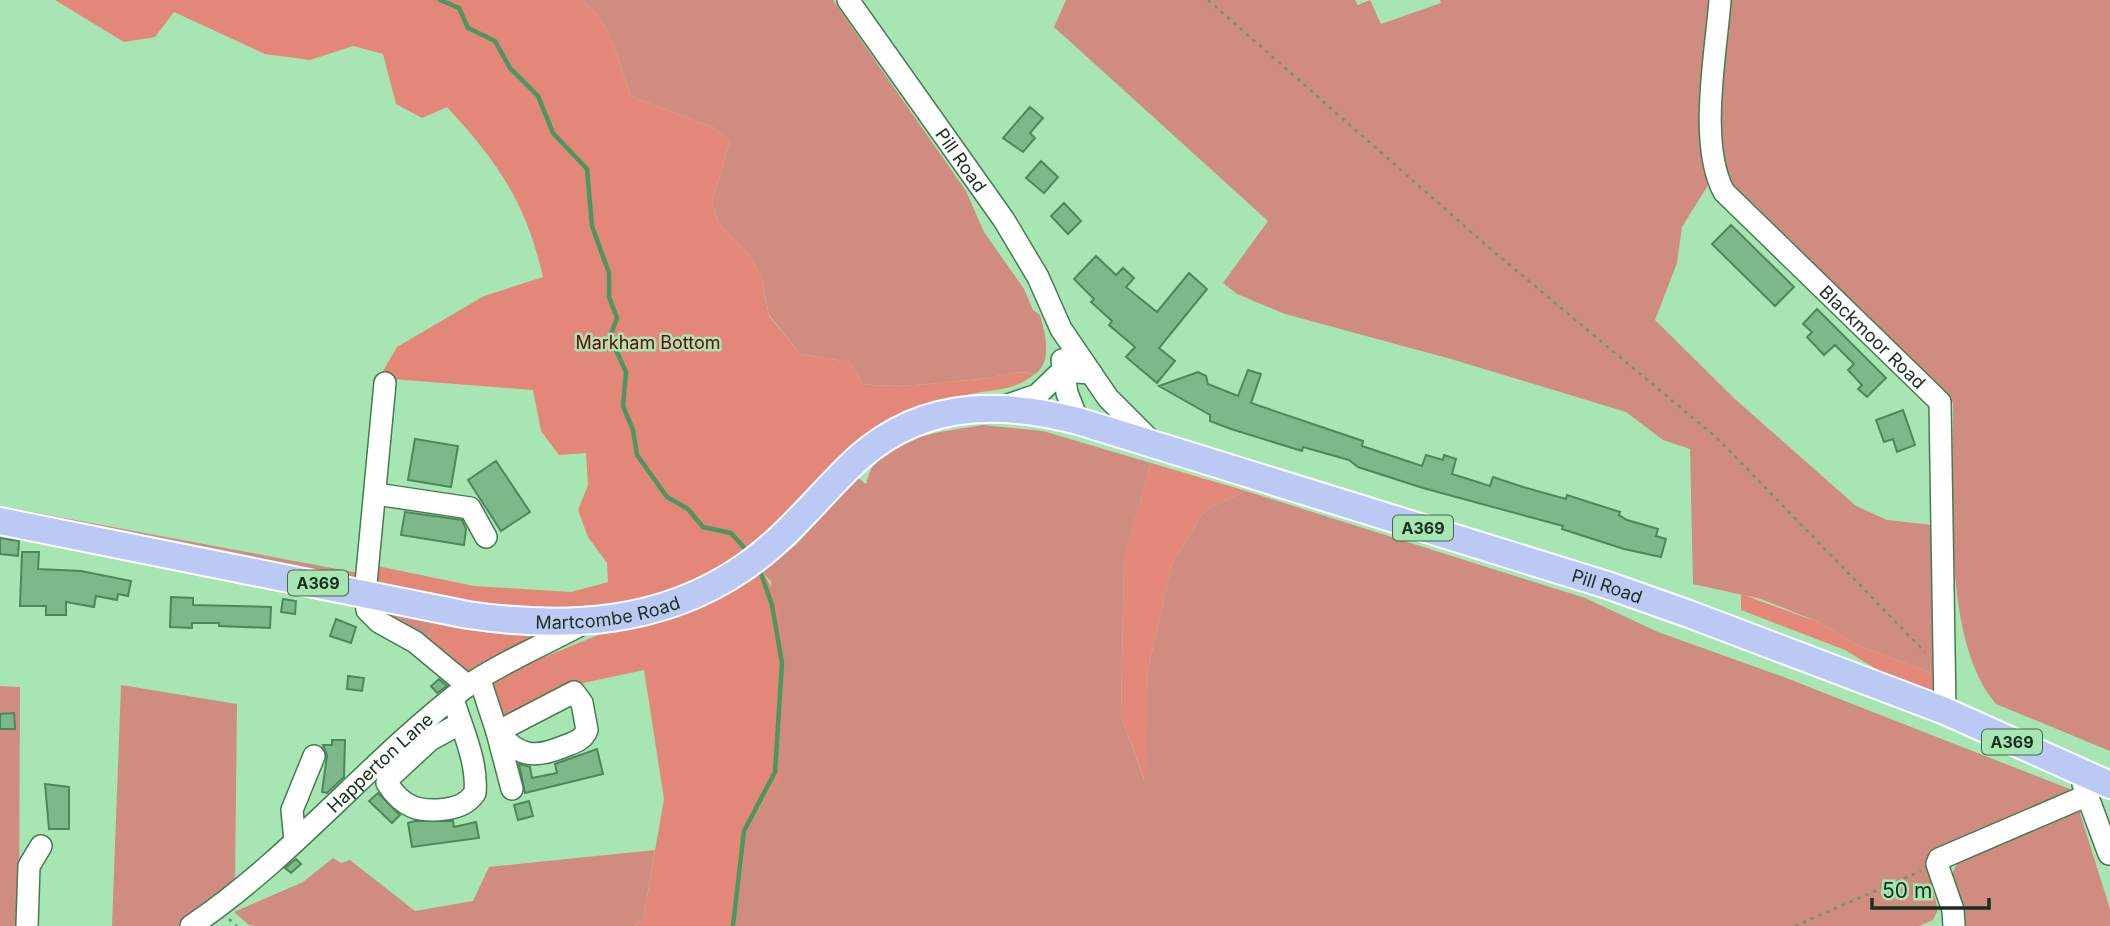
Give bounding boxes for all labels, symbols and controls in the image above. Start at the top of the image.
street label: Pill Road [932,124,991,196]
street label: Blackmoor Road [1816,281,1930,393]
park label: Markham Bottom [575,332,721,353]
road number: A369 [1393,516,1453,540]
street label: Pill Road [1569,564,1645,607]
road number: A369 [288,570,348,596]
street label: Martcombe Road [535,591,682,632]
street label: Happerton Lane [322,708,437,817]
road number: A369 [1982,730,2042,754]
scale bar [1872,866,1989,910]
text: 50 m [1882,878,1932,903]

